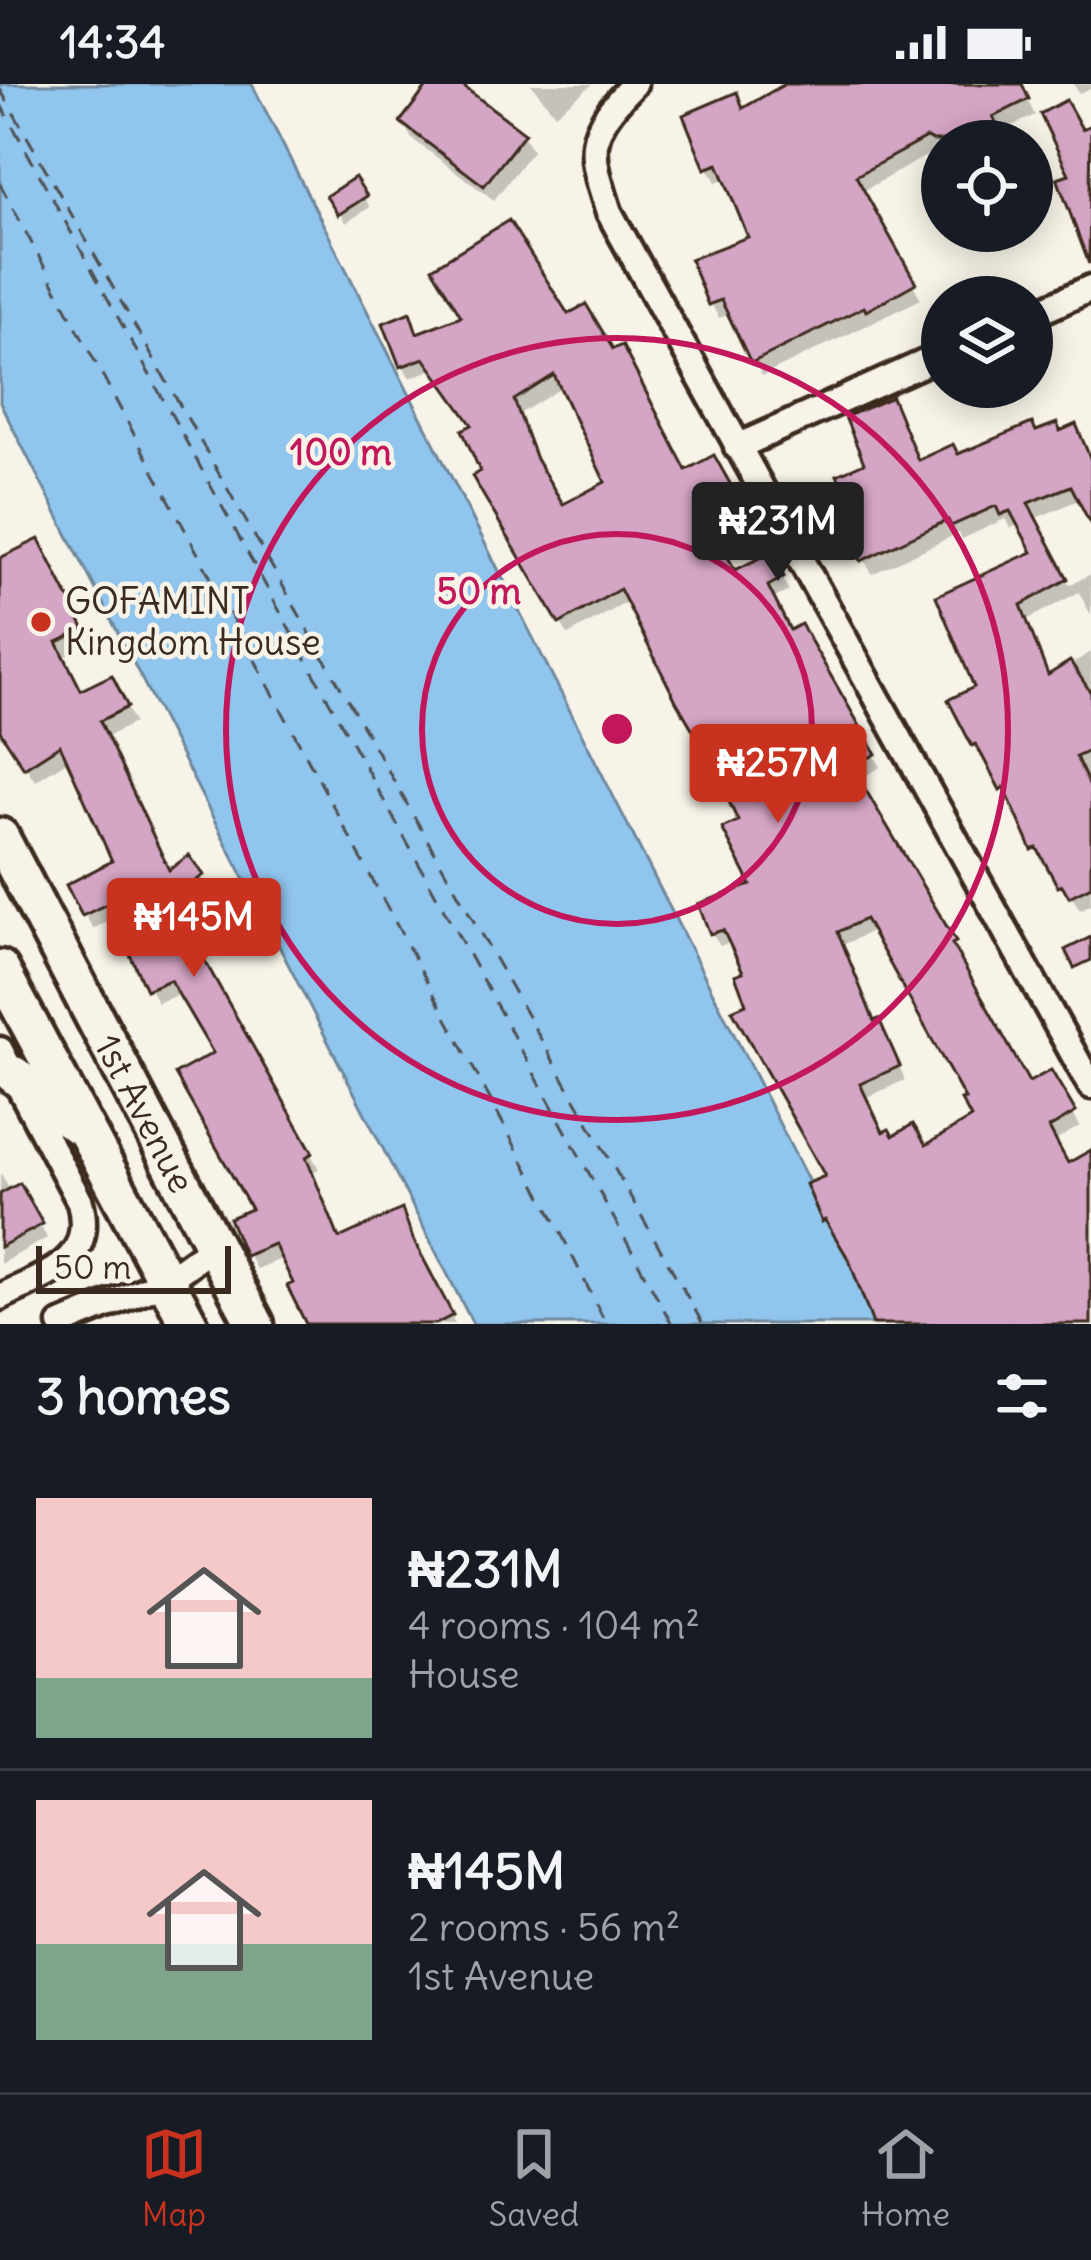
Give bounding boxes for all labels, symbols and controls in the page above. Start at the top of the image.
text: 14:34 [60,14,166,70]
map controls [921,120,1053,408]
button: locate [921,120,1053,252]
button: layers [921,276,1053,408]
text: 100 m [290,430,392,475]
pin: ₦231M [694,482,862,584]
text: ₦231M [719,496,837,545]
text: 50 m [437,569,521,614]
place label: GOFAMINT Kingdom House [65,579,321,665]
marker: GOFAMINT Kingdom House [28,609,54,635]
centre of rings [596,708,638,750]
pin: ₦257M [694,724,862,826]
text: ₦257M [717,738,839,787]
pin: ₦145M [110,878,278,980]
text: ₦145M [134,892,254,941]
street label: 1st Avenue [84,1027,204,1200]
scale bar [36,1240,231,1293]
text: 50 m [54,1246,131,1288]
icon: filters [989,1363,1055,1429]
text: 3 homes [36,1364,231,1428]
text: ₦231M [408,1537,563,1601]
icon: home [132,1546,276,1690]
text: 4 rooms · 104 m² [408,1601,700,1650]
text: House [408,1650,519,1699]
text: ₦145M [408,1839,565,1903]
icon: home [132,1848,276,1992]
text: 2 rooms · 56 m² [408,1903,680,1952]
text: 1st Avenue [408,1952,594,2001]
tab: Map [141,2121,207,2235]
tab: Saved [489,2121,579,2235]
tab: Home [861,2121,950,2235]

